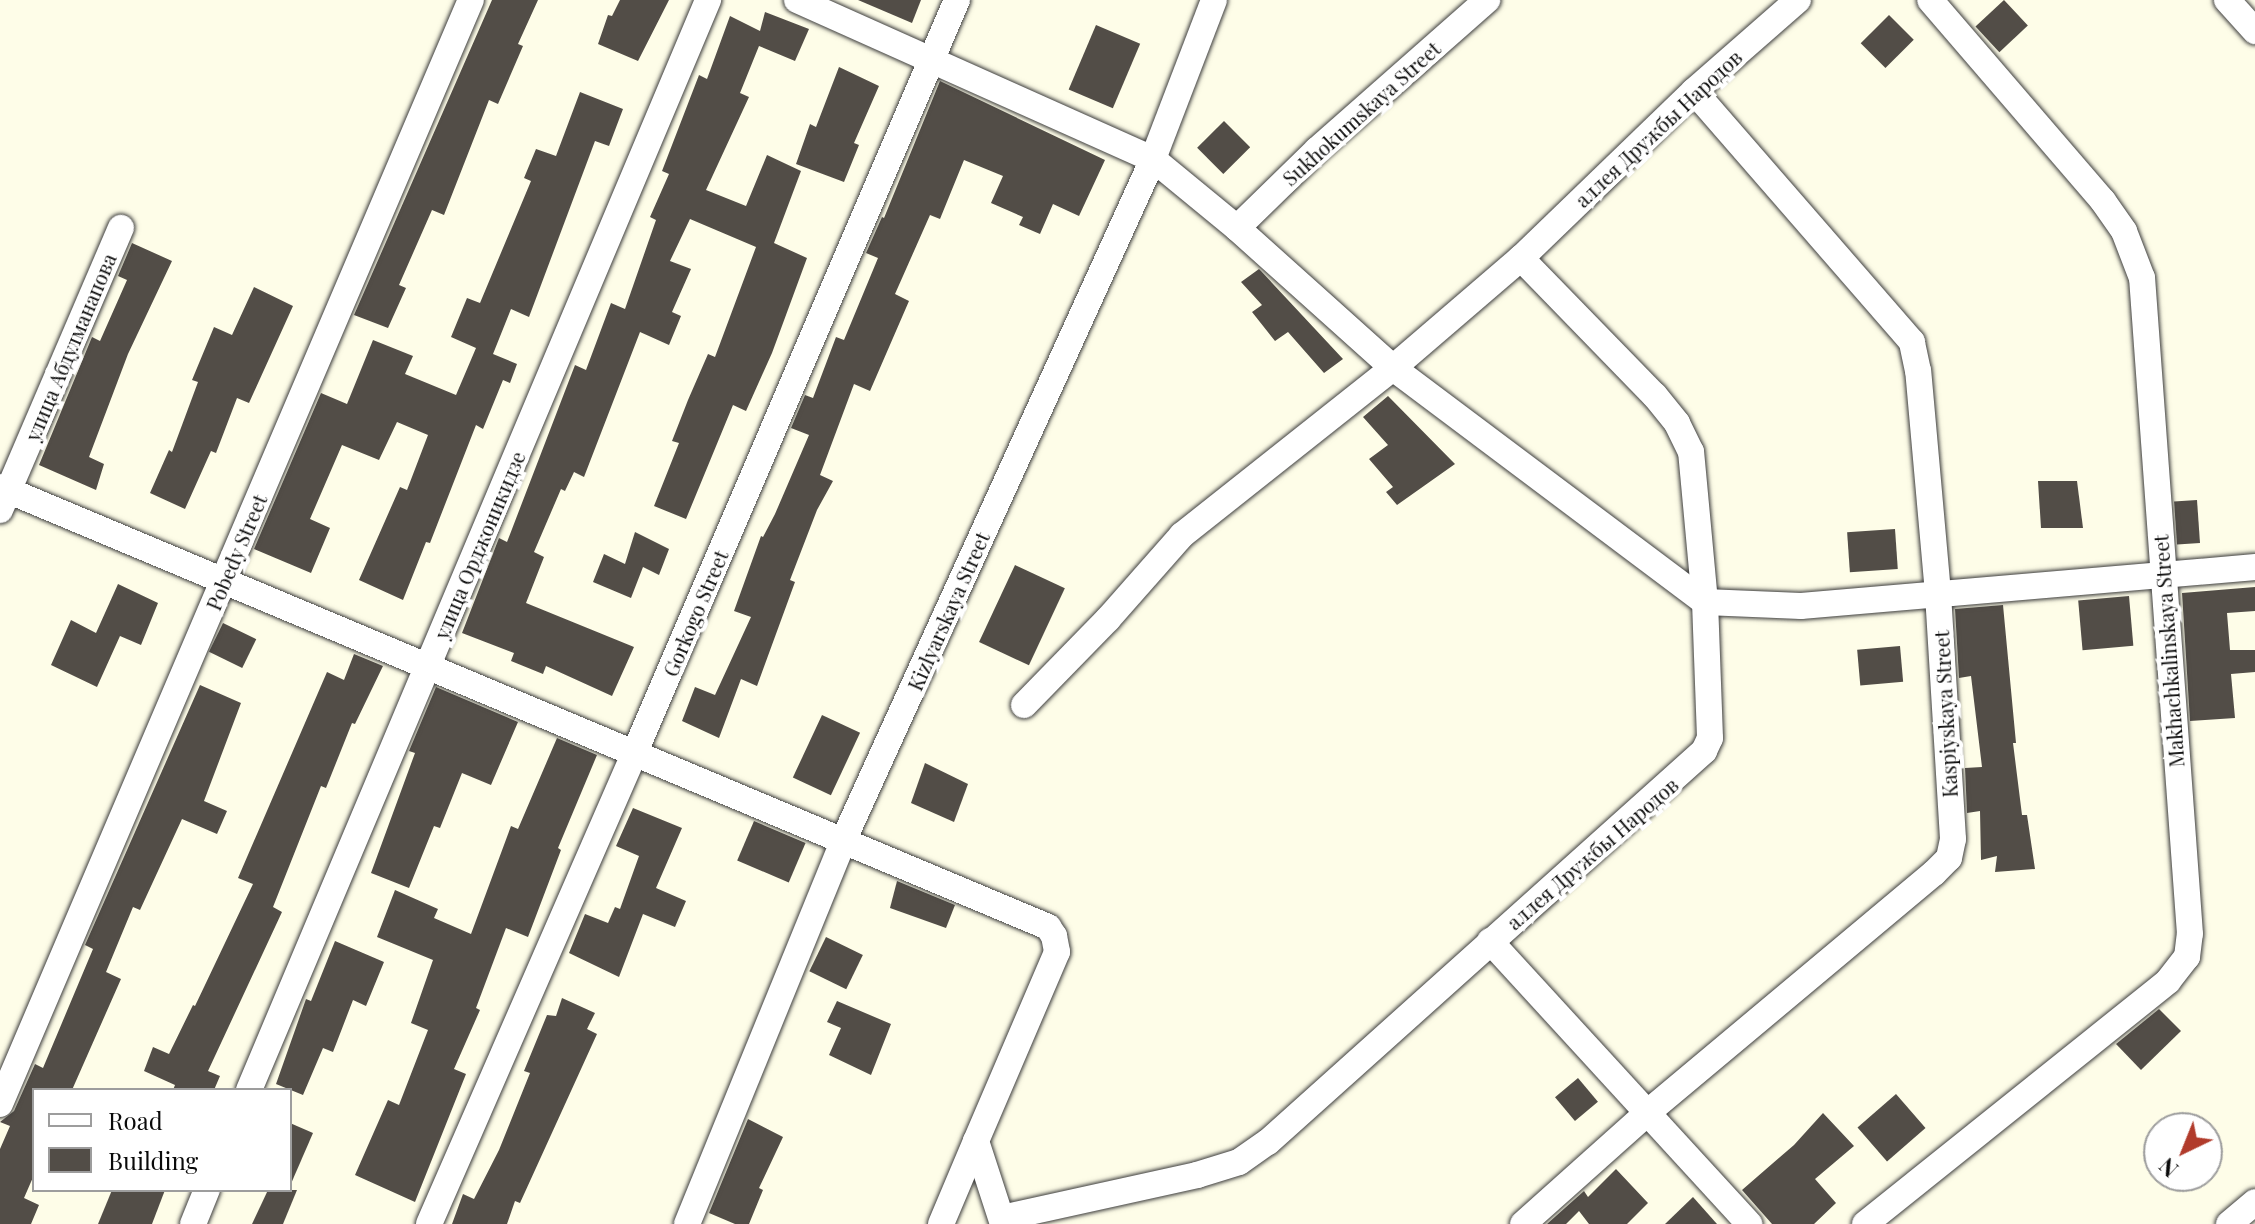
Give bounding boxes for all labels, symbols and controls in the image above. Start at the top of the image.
street label: Sukhokumskaya Street [1277,36,1445,190]
street label: аллея Дружбы Народов [1570,44,1746,212]
street label: улица Абдулманапова [20,250,120,444]
street label: улица Орджоникидзе [429,448,529,642]
street label: Pobedy Street [201,490,271,614]
street label: Kizlyarskaya Street [902,528,994,694]
street label: Makhachkalinskaya Street [2148,534,2188,768]
street label: Gorkogo Street [658,546,732,680]
street label: Kaspiyskaya Street [1929,630,1961,798]
street label: аллея Дружбы Народов [1501,772,1683,934]
legend [32,1088,292,1192]
text: Road [108,1104,163,1136]
north arrow [2143,1112,2223,1192]
text: Building [108,1144,198,1176]
text: N [2152,1152,2184,1184]

